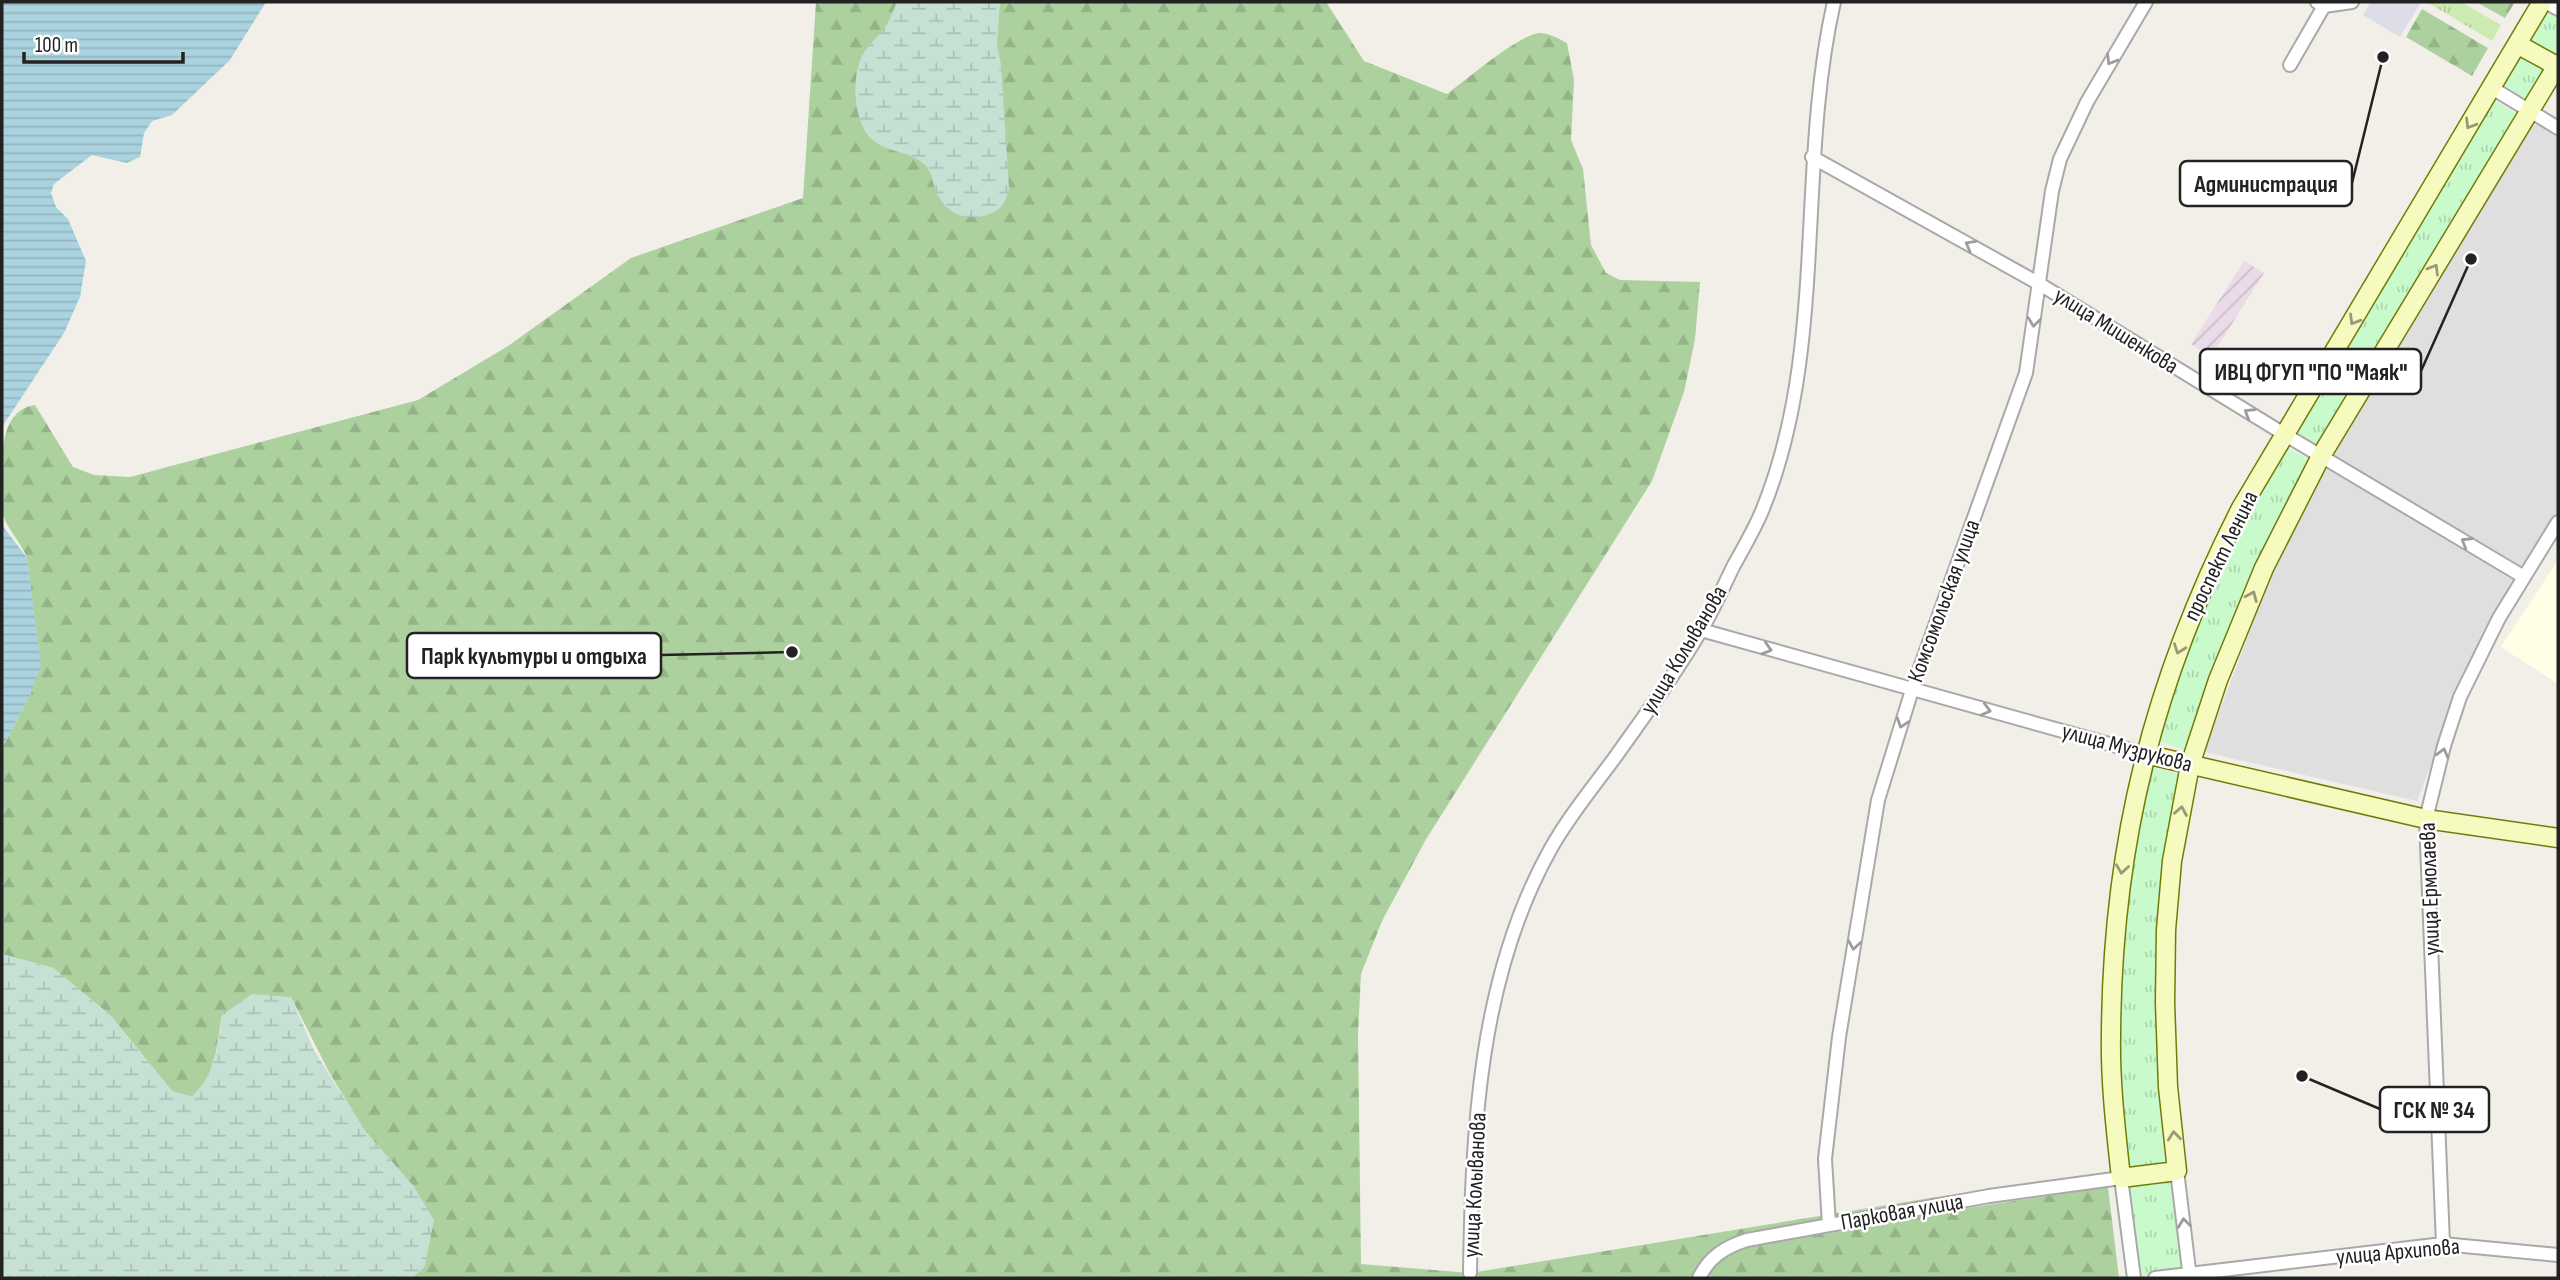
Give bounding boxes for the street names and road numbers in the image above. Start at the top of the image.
street label: улица Мишенкова [2049,282,2183,380]
street label: проспект Ленина [2177,486,2265,626]
street label: Комсомольская улица [1902,516,1986,686]
street label: улица Колыванова [1635,581,1733,719]
street label: улица Музрукова [2059,717,2195,779]
street label: улица Ермолаева [2414,822,2446,956]
street label: улица Колыванова [1457,1112,1493,1258]
street label: Парковая улица [1839,1187,1965,1237]
street label: улица Архипова [2335,1233,2461,1271]

